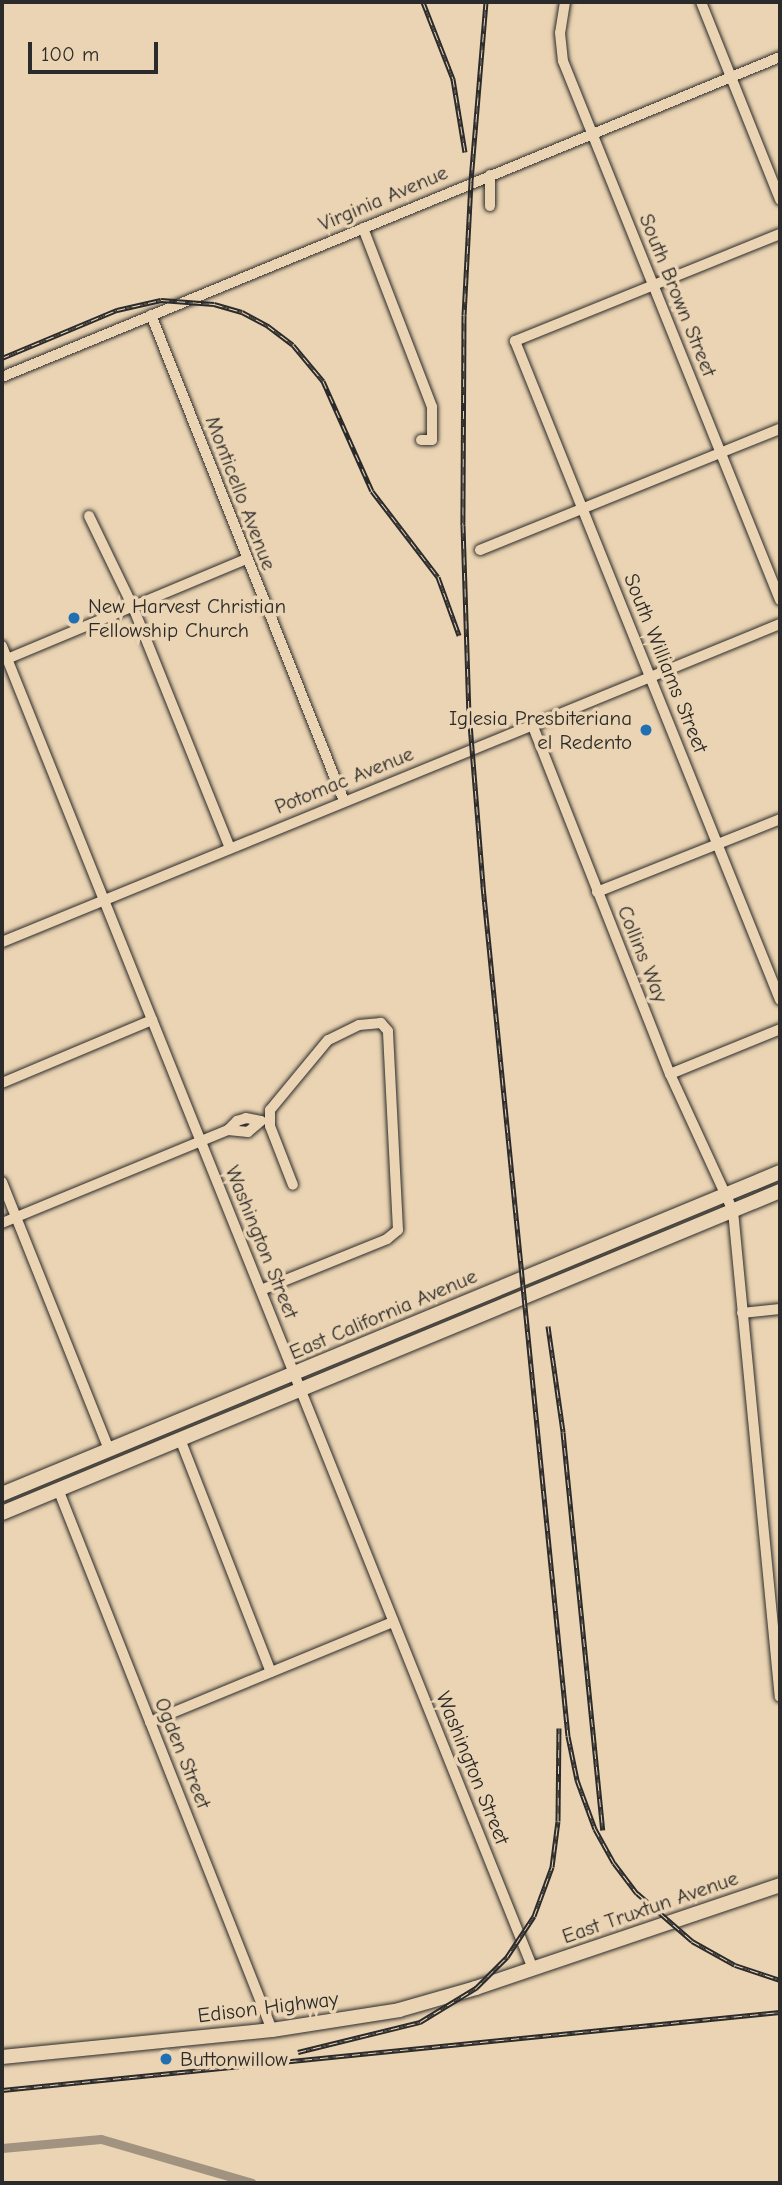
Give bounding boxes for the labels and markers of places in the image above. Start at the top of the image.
place label: New Harvest Christian Fellowship Church [88,593,286,643]
marker: New Harvest Christian Fellowship Church [66,610,82,626]
place label: Iglesia Presbiteriana el Redento [449,705,632,755]
marker: Iglesia Presbiteriana el Redento [638,722,654,738]
place label: Buttonwillow [180,2046,288,2072]
marker: Buttonwillow [158,2051,174,2067]

